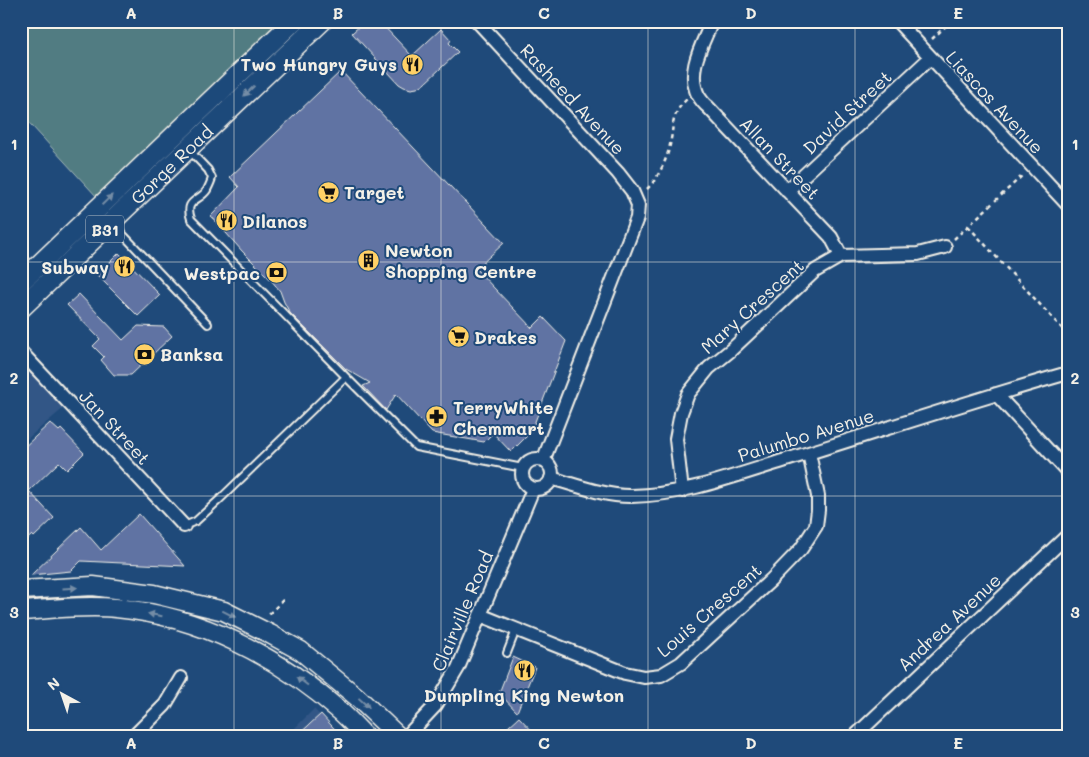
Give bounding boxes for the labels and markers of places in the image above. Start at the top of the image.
place label: Two Hungry Guys [241,52,397,76]
restaurant icon: Two Hungry Guys [401,52,425,76]
supermarket icon: Target [316,180,340,204]
place label: Target [344,180,405,204]
restaurant icon: Dilanos [214,209,238,233]
place label: Dilanos [242,209,307,233]
place label: Newton Shopping Centre [385,238,537,283]
building icon: Newton Shopping Centre [357,248,381,272]
place label: Subway [41,255,109,279]
restaurant icon: Subway [113,255,137,279]
place label: Westpac [184,261,260,285]
bank icon: Westpac [264,261,288,285]
supermarket icon: Drakes [446,325,470,349]
place label: Drakes [474,325,537,349]
bank icon: Banksa [132,342,156,366]
place label: Banksa [160,342,223,366]
place label: TerryWhite Chemmart [453,395,554,440]
pharmacy icon: TerryWhite Chemmart [425,405,449,429]
restaurant icon: Dumpling King Newton [512,658,536,682]
place label: Dumpling King Newton [424,683,624,707]

